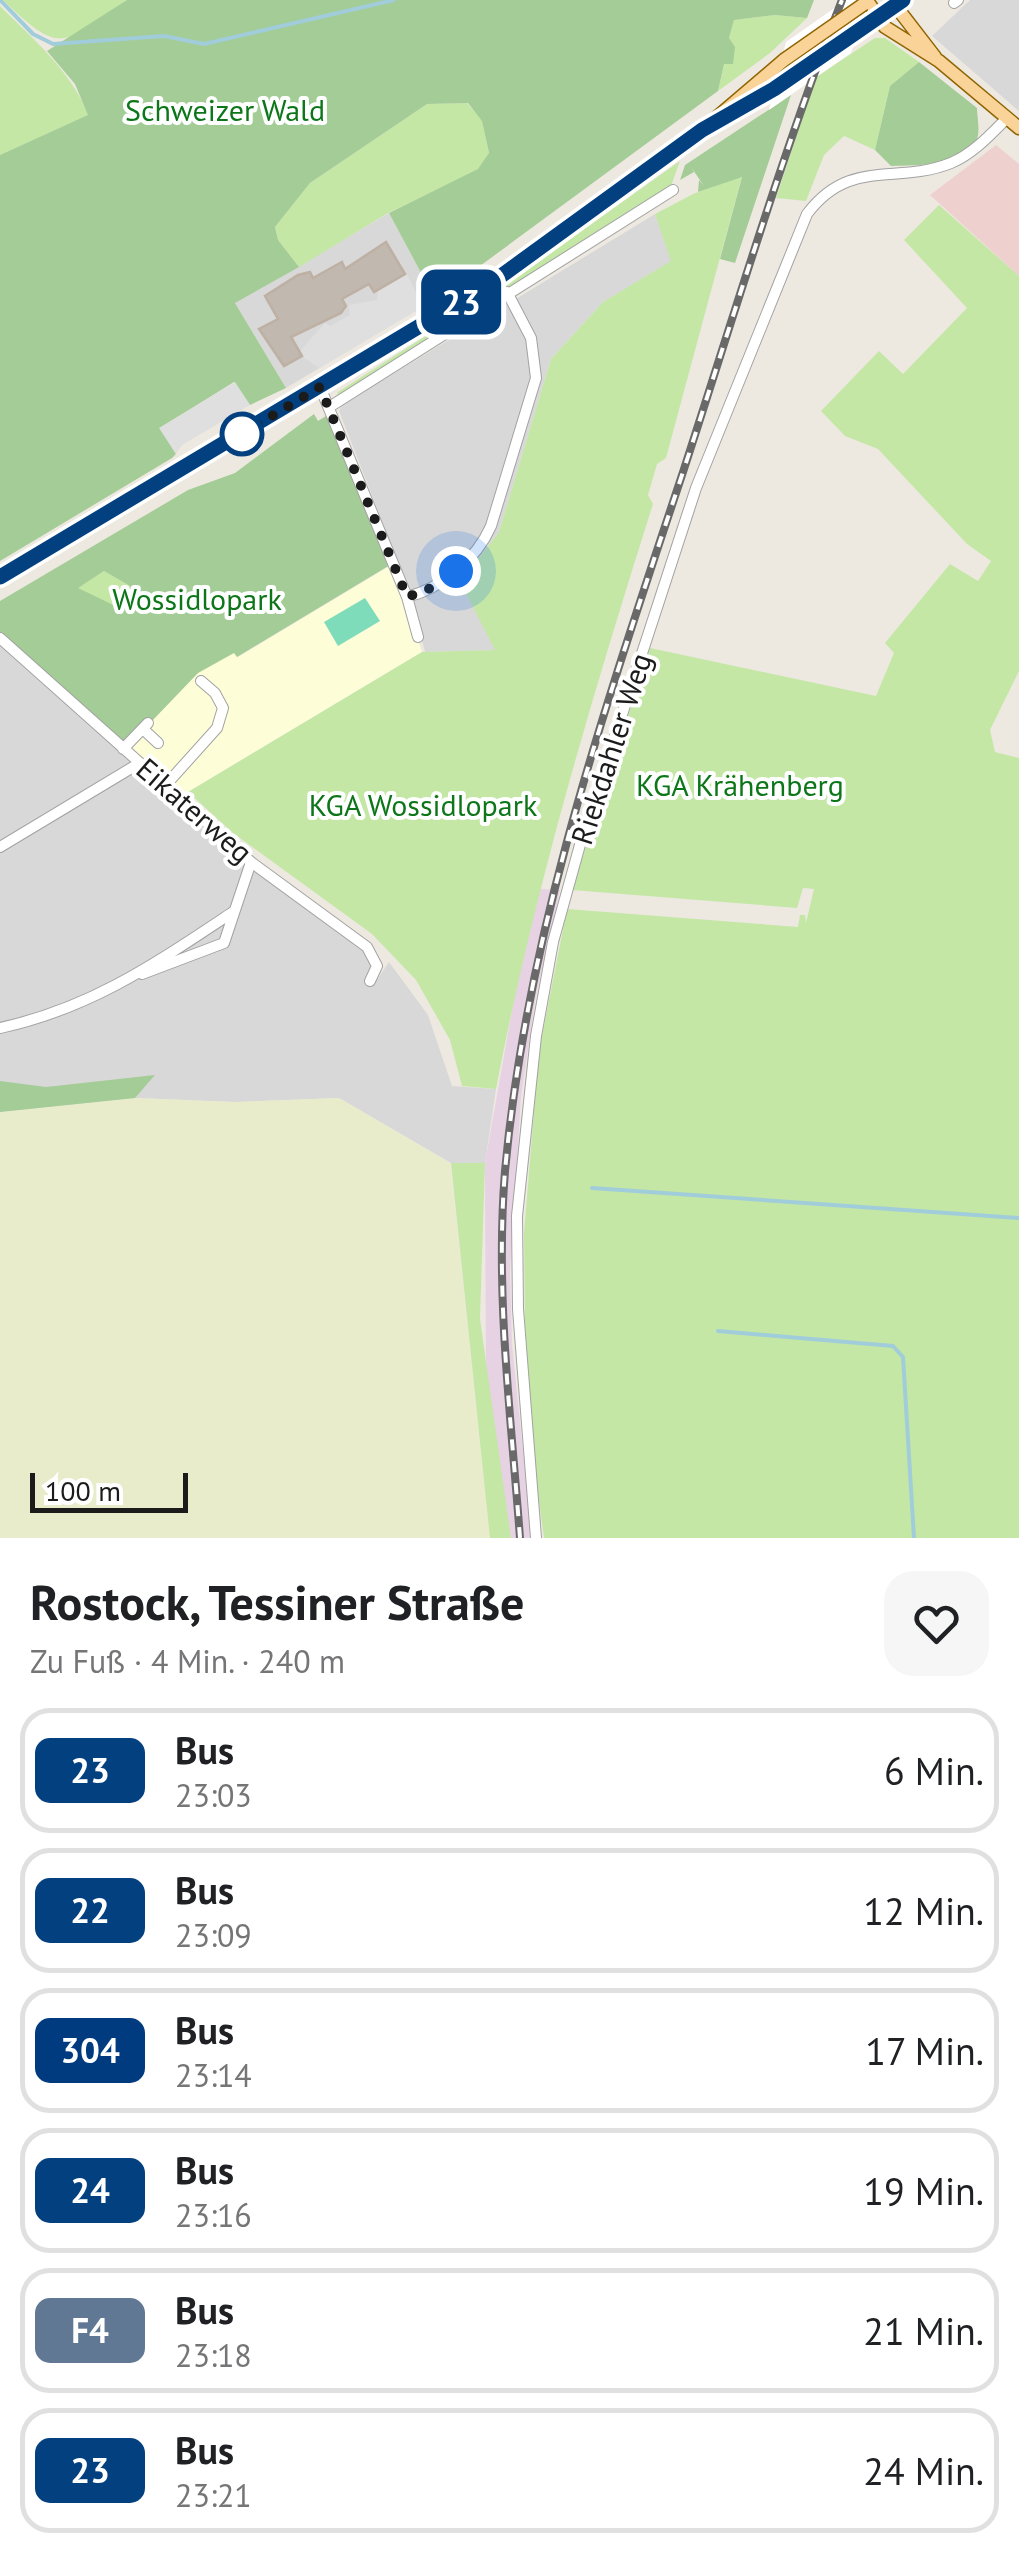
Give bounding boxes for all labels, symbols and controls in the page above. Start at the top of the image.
park label: Schweizer Wald [125,90,325,129]
line badge: 23 [416,270,506,334]
text: 23 [441,279,481,325]
unlabelled marker [221,413,263,455]
your location [431,546,481,596]
park label: Wossidlopark [112,579,282,618]
street label: Riekdahler Weg [561,648,660,849]
street label: Eikaterweg [129,749,261,871]
park label: KGA Krähenberg [636,765,844,804]
park label: KGA Wossidlopark [309,785,538,824]
scale bar [30,1468,188,1512]
text: 100 m [45,1472,121,1509]
text: Rostock, Tessiner Straße [30,1571,524,1633]
button: heart [884,1571,989,1676]
text: Zu Fuß · 4 Min. · 240 m [30,1640,345,1682]
text: Bus [175,1725,234,1774]
text: 6 Min. [884,1746,984,1795]
text: 23 [70,1747,110,1793]
text: 23:03 [175,1774,252,1816]
text: Bus [175,1865,234,1914]
text: 12 Min. [863,1886,984,1935]
text: 22 [70,1887,110,1933]
text: 23:09 [175,1914,252,1956]
text: Bus [175,2005,234,2054]
text: 17 Min. [865,2026,984,2075]
text: 304 [60,2027,120,2073]
text: 23:14 [175,2054,252,2096]
text: Bus [175,2145,234,2194]
text: 19 Min. [863,2166,984,2215]
text: 24 [70,2167,110,2213]
text: 23:16 [175,2194,252,2236]
text: Bus [175,2285,234,2334]
text: 21 Min. [863,2306,984,2355]
text: F4 [71,2307,109,2353]
text: 23:18 [175,2334,252,2376]
text: Bus [175,2425,234,2474]
text: 24 Min. [863,2446,984,2495]
text: 23 [70,2447,110,2493]
text: 23:21 [175,2474,252,2516]

